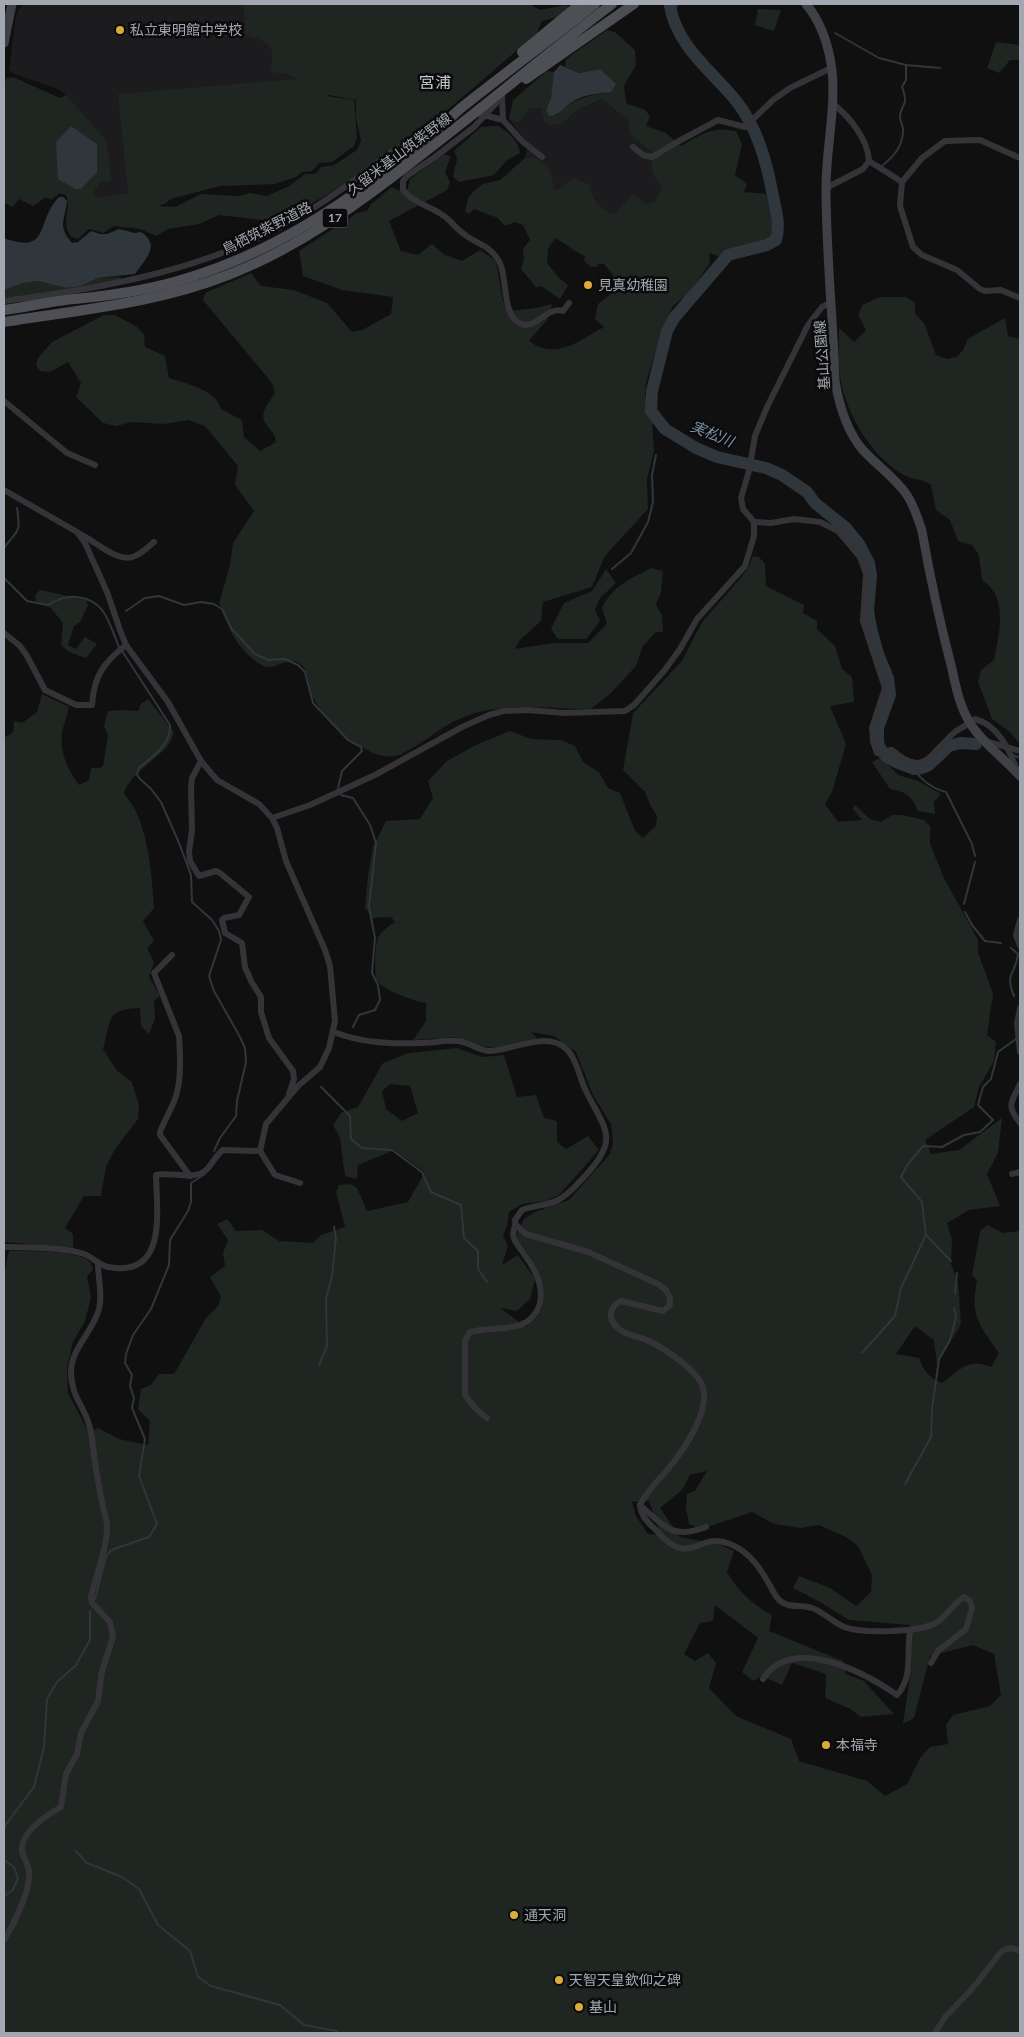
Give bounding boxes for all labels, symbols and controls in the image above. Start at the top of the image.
place label: 私立東明館中学校 [130,21,242,38]
marker: 私立東明館中学校 [114,24,126,36]
district label: 宮浦 [419,72,451,91]
street label: 久留米基山筑紫野線 [343,109,454,198]
street label: 鳥栖筑紫野道路 [219,198,314,257]
road number: 17 [322,208,348,228]
place label: 見真幼稚園 [598,276,668,293]
marker: 見真幼稚園 [582,279,594,291]
street label: 基山公園線 [811,320,832,391]
water label: 実松川 [688,416,738,451]
place label: 本福寺 [836,1736,878,1753]
marker: 本福寺 [820,1739,832,1751]
place label: 通天洞 [524,1906,566,1923]
marker: 通天洞 [508,1909,520,1921]
place label: 天智天皇欽仰之碑 [569,1971,681,1988]
marker: 天智天皇欽仰之碑 [553,1974,565,1986]
place label: 基山 [589,1998,617,2015]
marker: 基山 [573,2001,585,2013]

